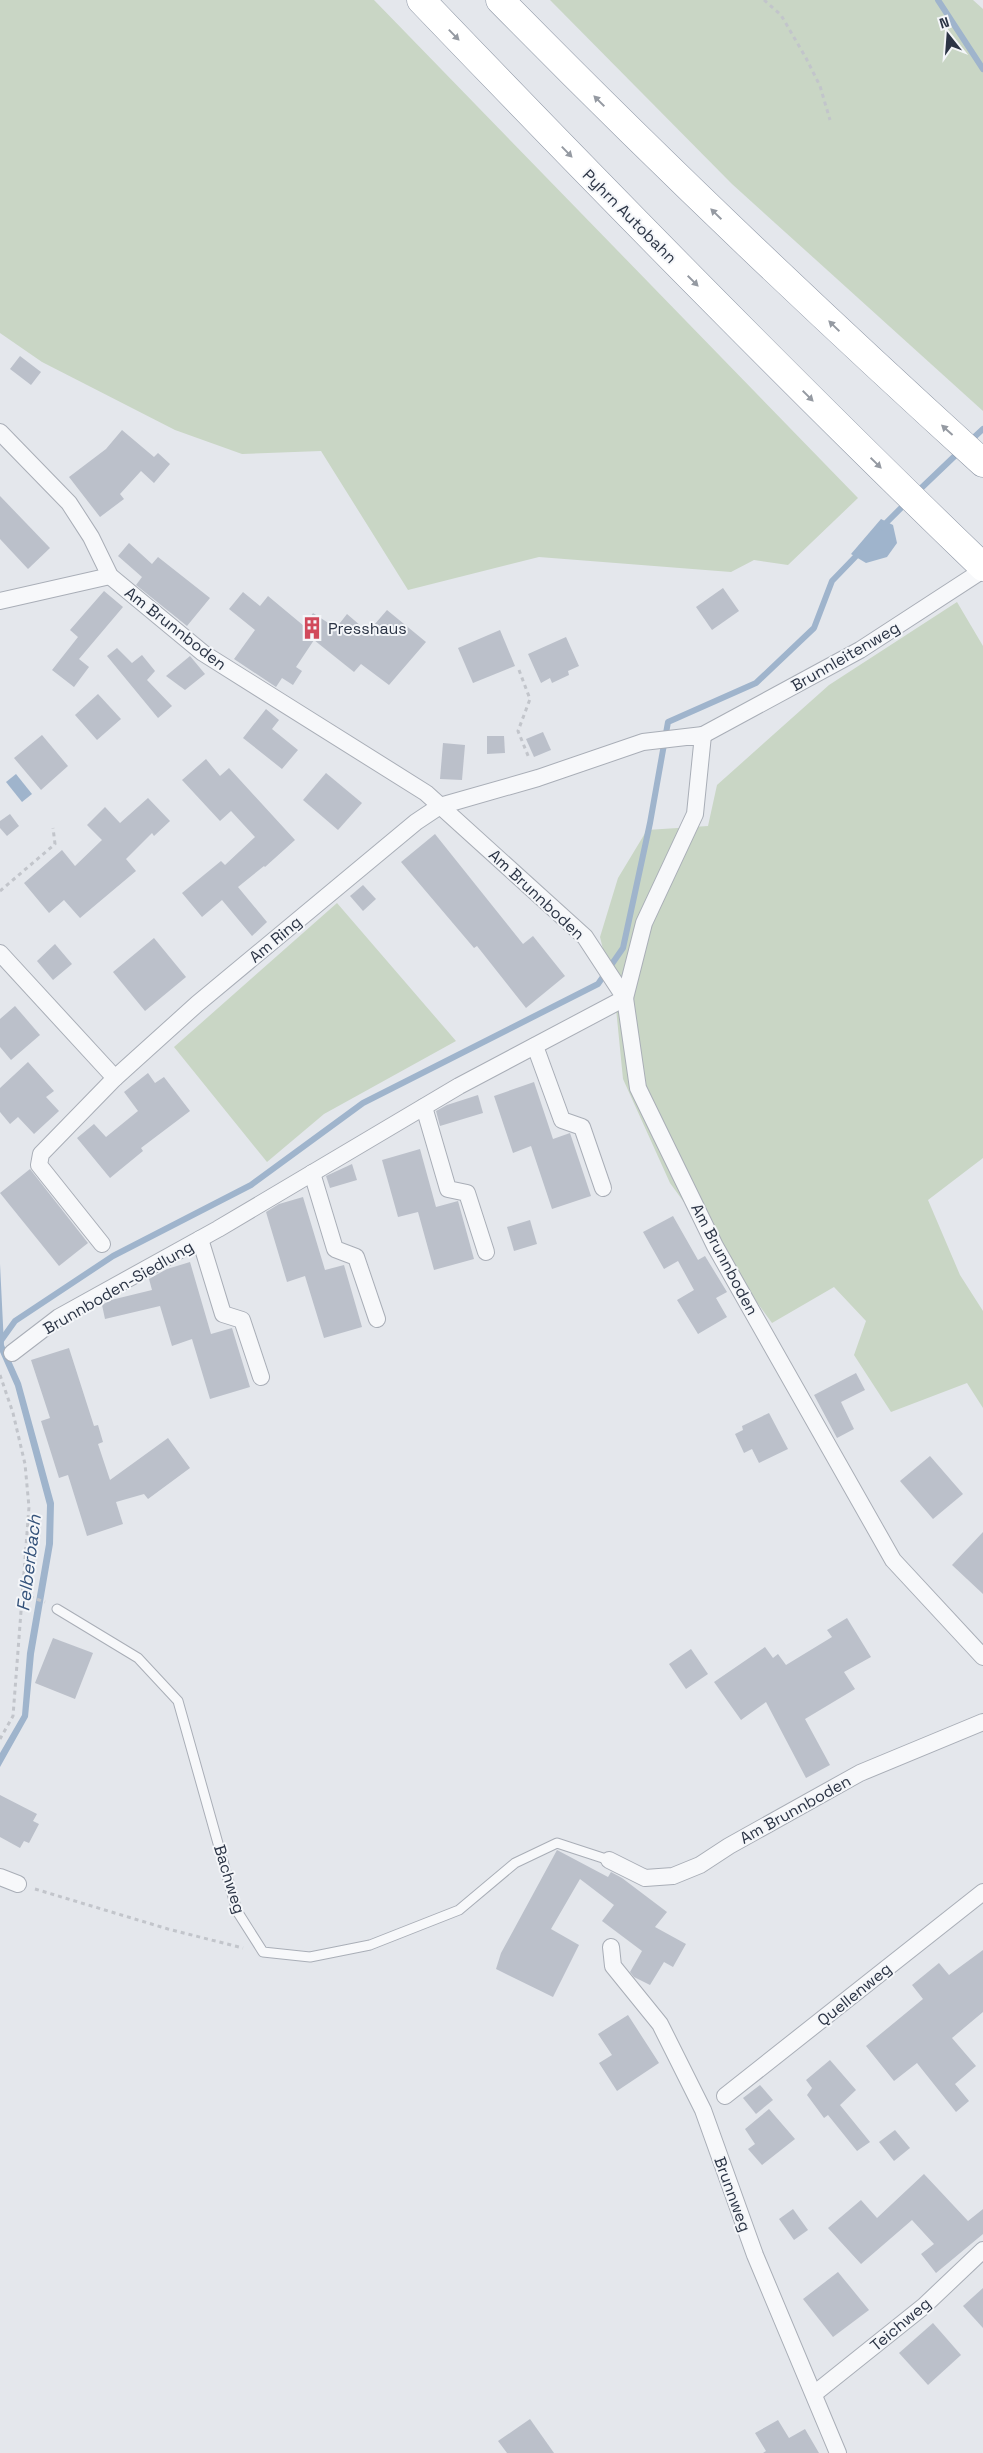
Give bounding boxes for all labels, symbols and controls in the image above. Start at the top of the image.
north arrow [923,10,973,60]
text: N [937,13,951,33]
one-way arrow [448,29,460,41]
one-way arrow [594,95,606,107]
one-way arrow [561,146,573,158]
street label: Pyhrn Autobahn [578,165,681,268]
one-way arrow [711,208,723,220]
one-way arrow [687,274,699,286]
one-way arrow [828,320,840,332]
one-way arrow [801,390,813,402]
one-way arrow [941,424,953,436]
one-way arrow [869,457,881,469]
street label: Am Brunnboden [120,582,231,675]
building icon: Presshaus [299,615,325,641]
street label: Brunnleitenweg [787,617,903,696]
place label: Presshaus [328,618,407,639]
street label: Am Brunnboden [484,844,589,944]
street label: Am Ring [245,911,306,967]
street label: Am Brunnboden [686,1200,763,1319]
street label: Brunnboden-Siedlung [39,1236,197,1339]
water label: Felberbach [11,1512,46,1613]
street label: Am Brunnboden [736,1770,854,1849]
street label: Bachweg [209,1842,250,1916]
street label: Quellenweg [813,1958,896,2031]
street label: Brunnweg [709,2154,756,2235]
street label: Teichweg [866,2293,935,2356]

